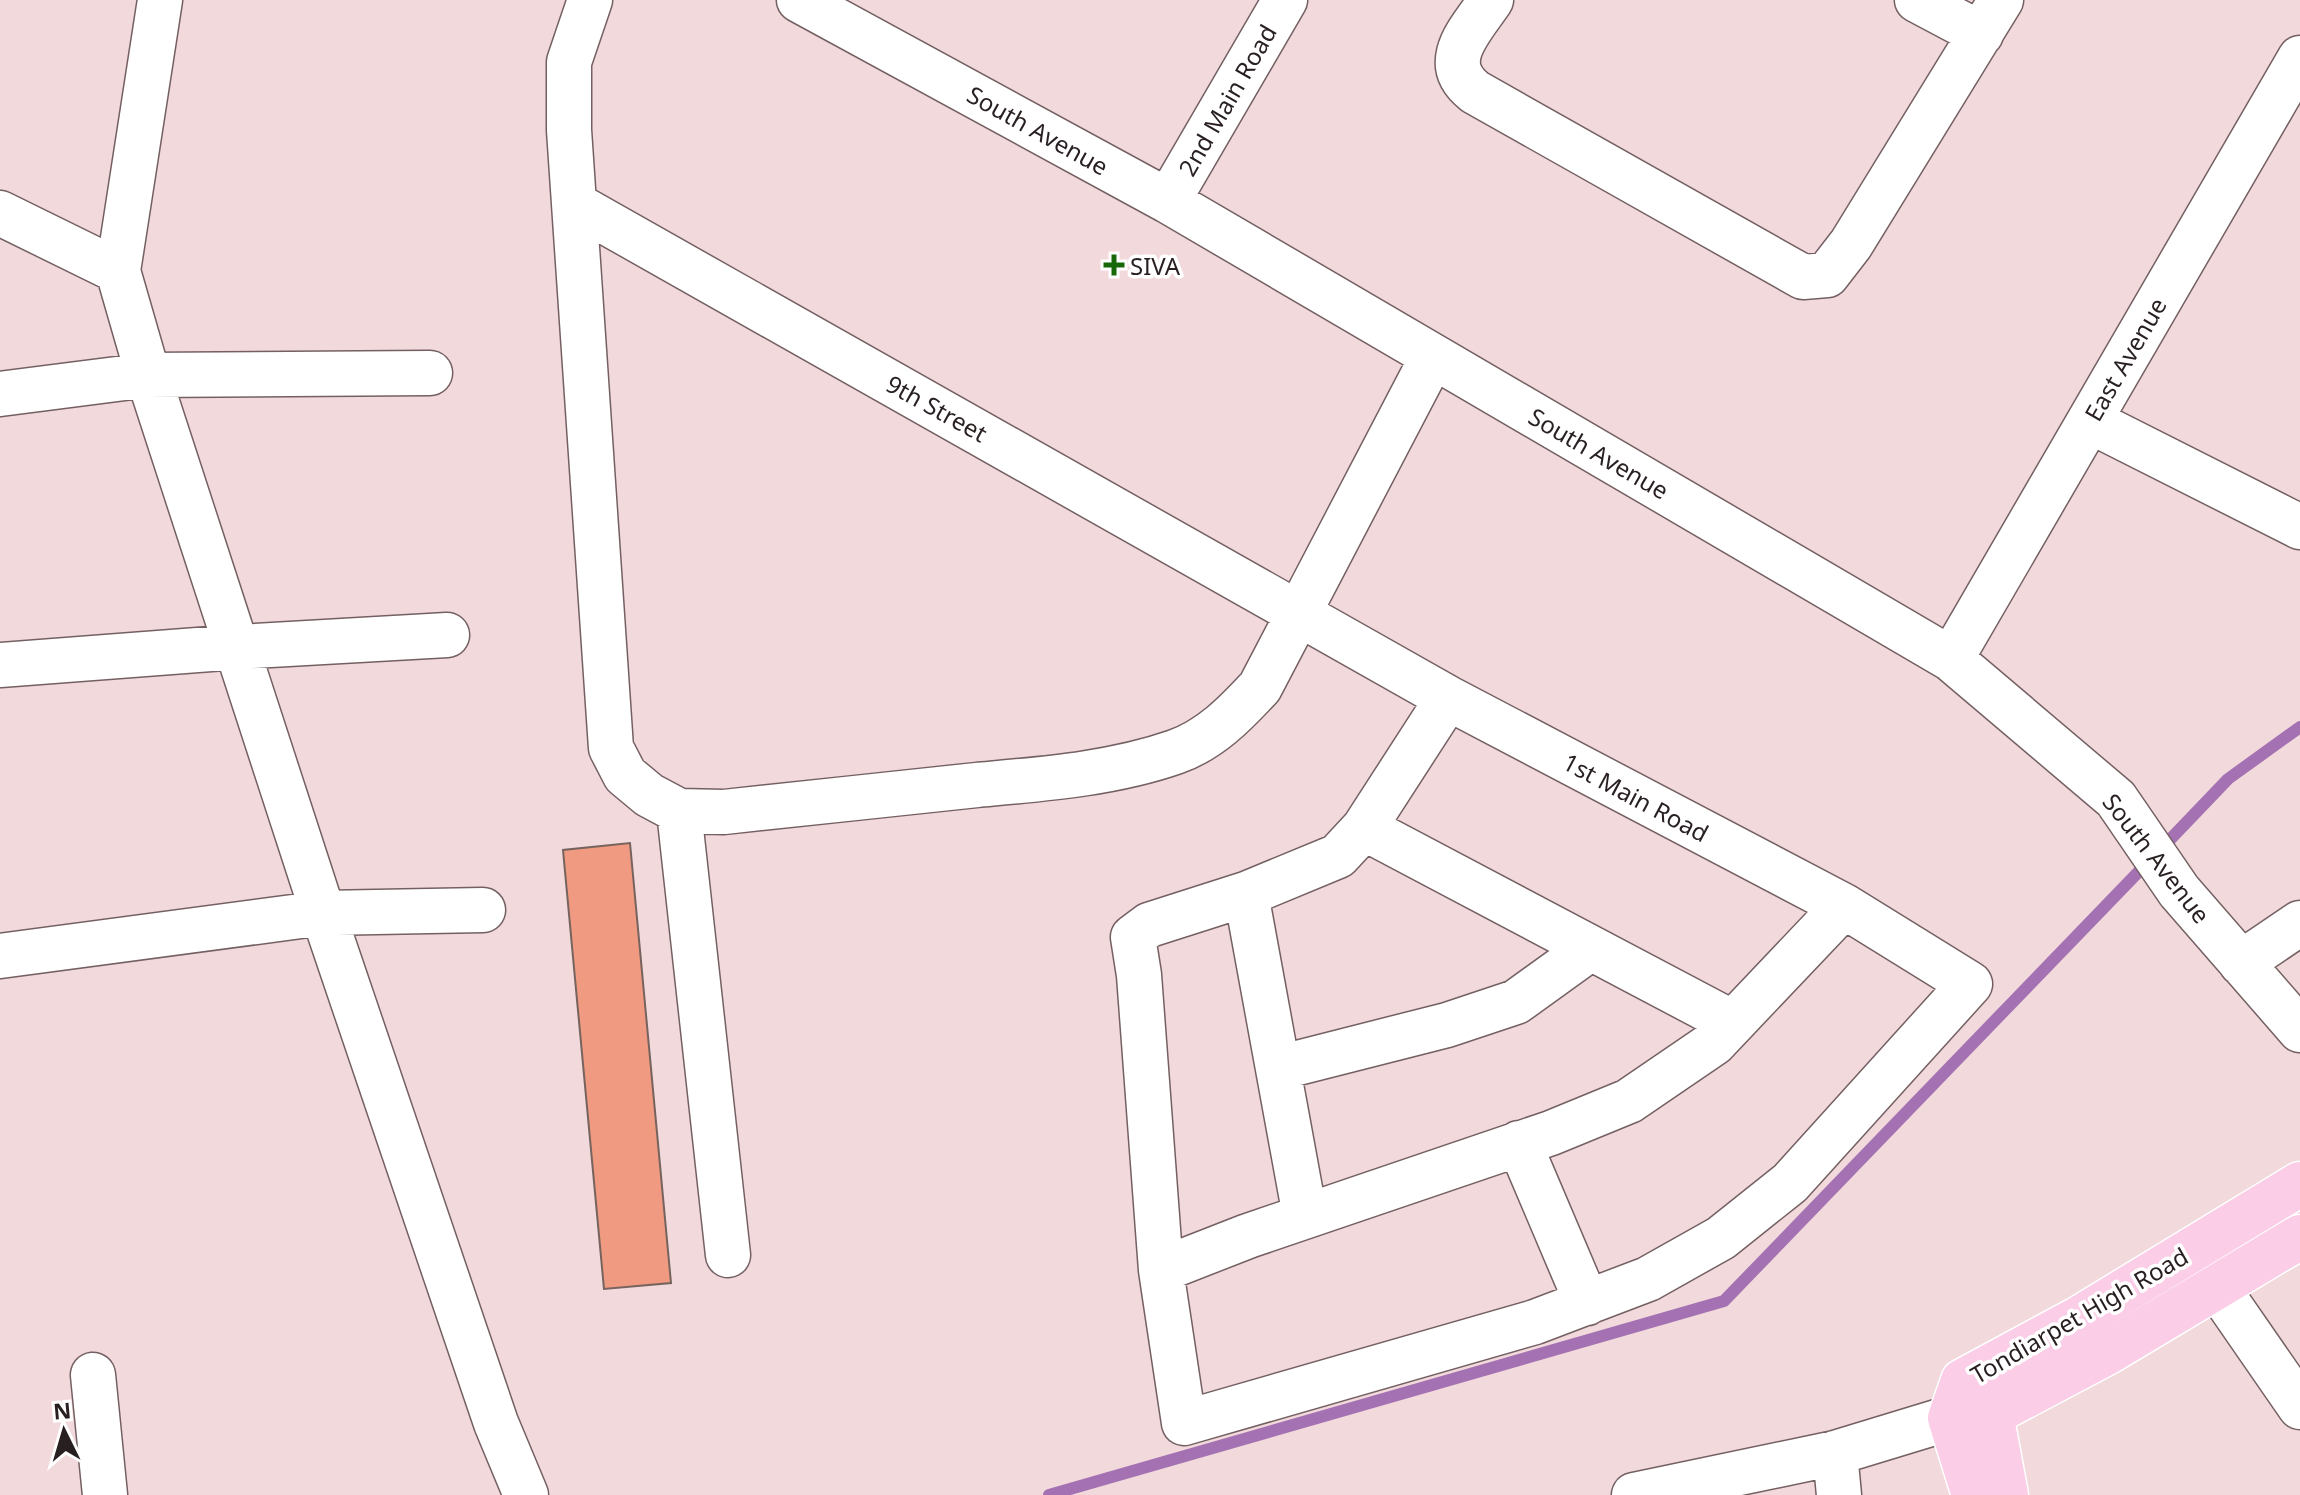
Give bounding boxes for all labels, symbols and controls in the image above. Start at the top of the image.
street label: 2nd Main Road [1170,18,1284,182]
street label: South Avenue [962,78,1114,182]
place label: SIVA [1130,249,1181,282]
marker: SIVA [1105,256,1123,274]
street label: East Avenue [2076,291,2174,427]
street label: 9th Street [881,367,994,449]
street label: South Avenue [1523,400,1675,506]
street label: 1st Main Road [1557,745,1715,849]
street label: South Avenue [2096,786,2218,930]
street label: Tondiarpet High Road [1964,1239,2194,1391]
north arrow [24,1391,104,1471]
text: N [52,1394,72,1426]

